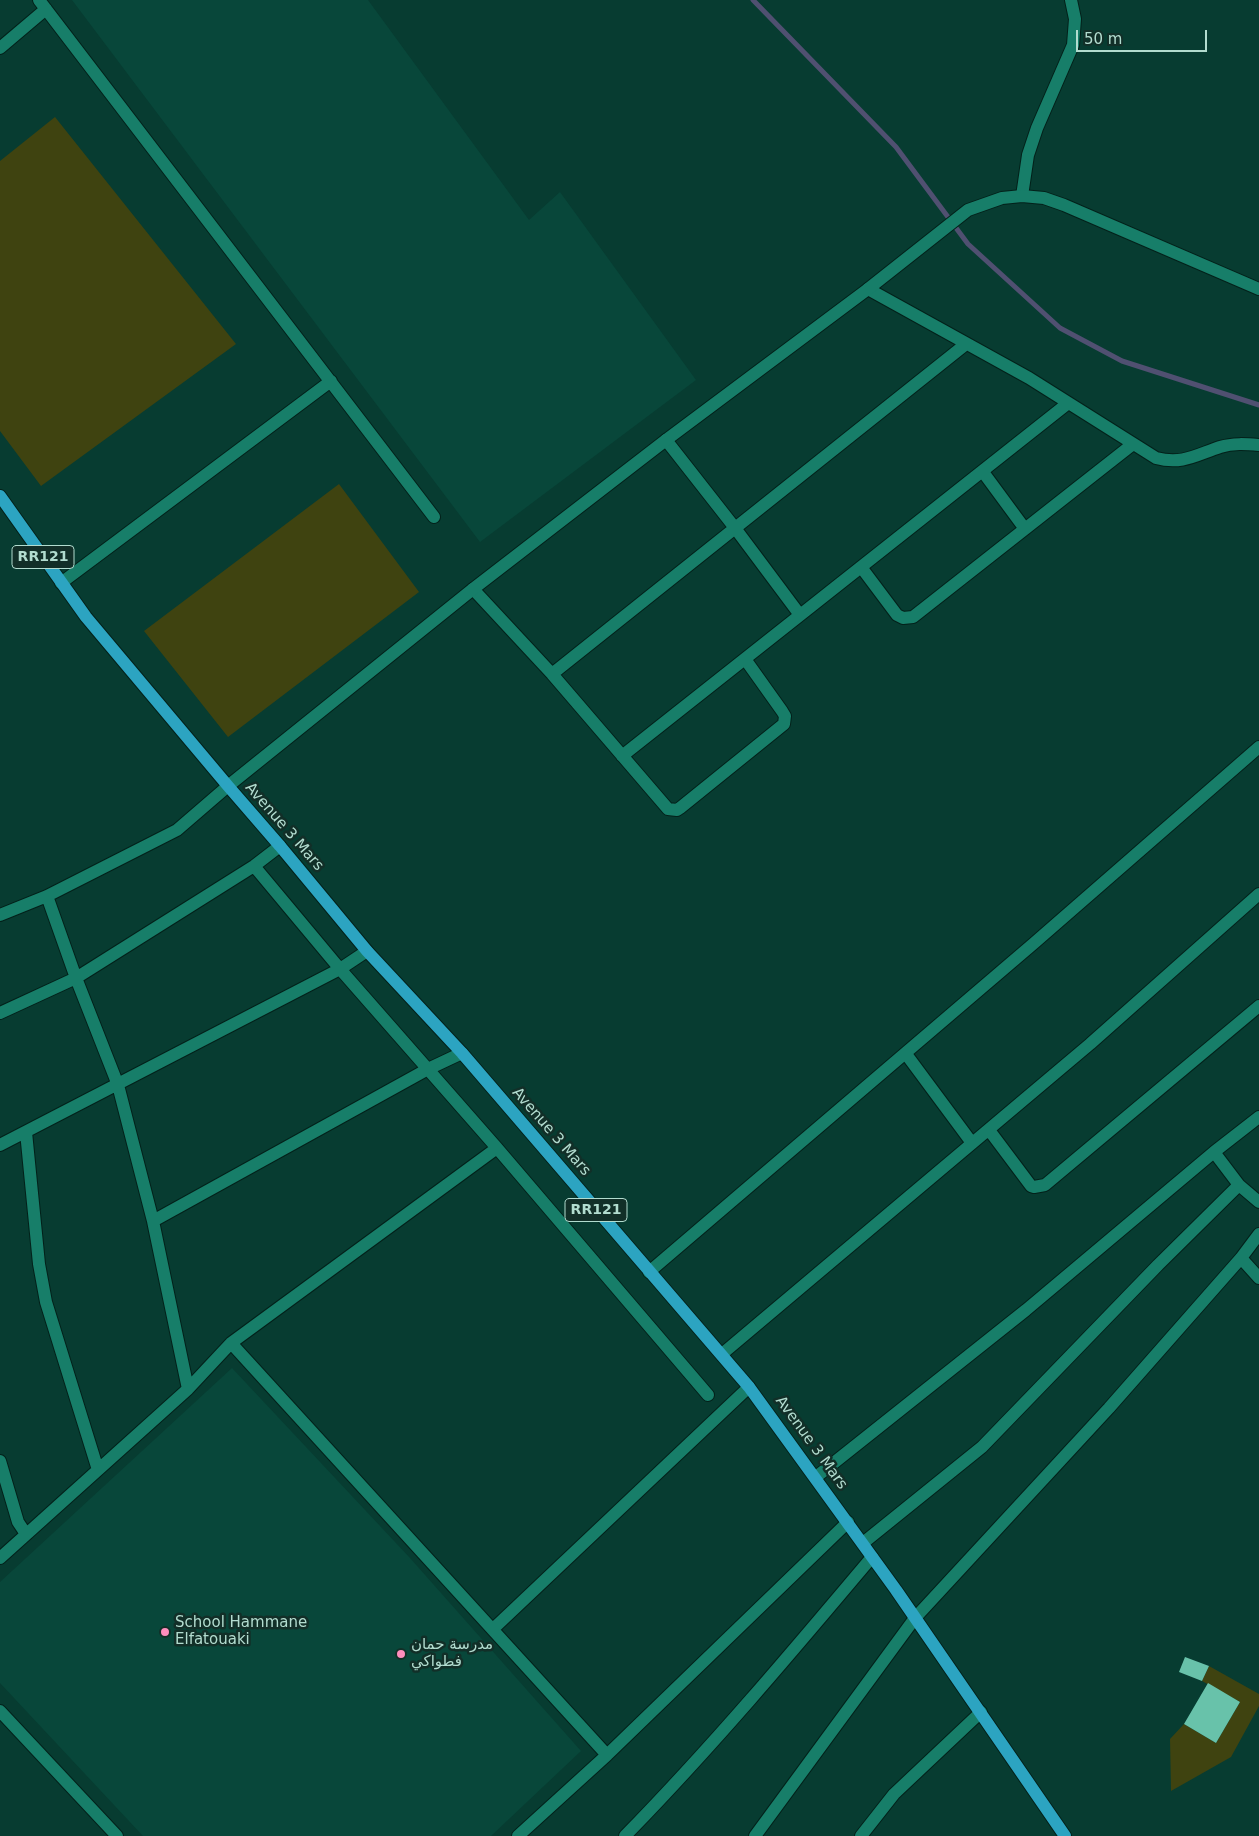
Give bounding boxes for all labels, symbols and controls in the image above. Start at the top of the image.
scale bar [1079,20,1210,52]
text: 50 m [1084,30,1122,48]
road number: RR121 [12,546,74,568]
street label: Avenue 3 Mars [241,779,327,875]
street label: Avenue 3 Mars [508,1084,594,1180]
road number: RR121 [565,1198,627,1222]
street label: Avenue 3 Mars [771,1393,851,1493]
place label: School Hammane Elfatouaki [175,1614,307,1649]
marker: School Hammane Elfatouaki [159,1626,171,1638]
place label: مدرسة حمان فطواكي [411,1636,493,1671]
marker: مدرسة حمان فطواكي [395,1648,407,1660]

